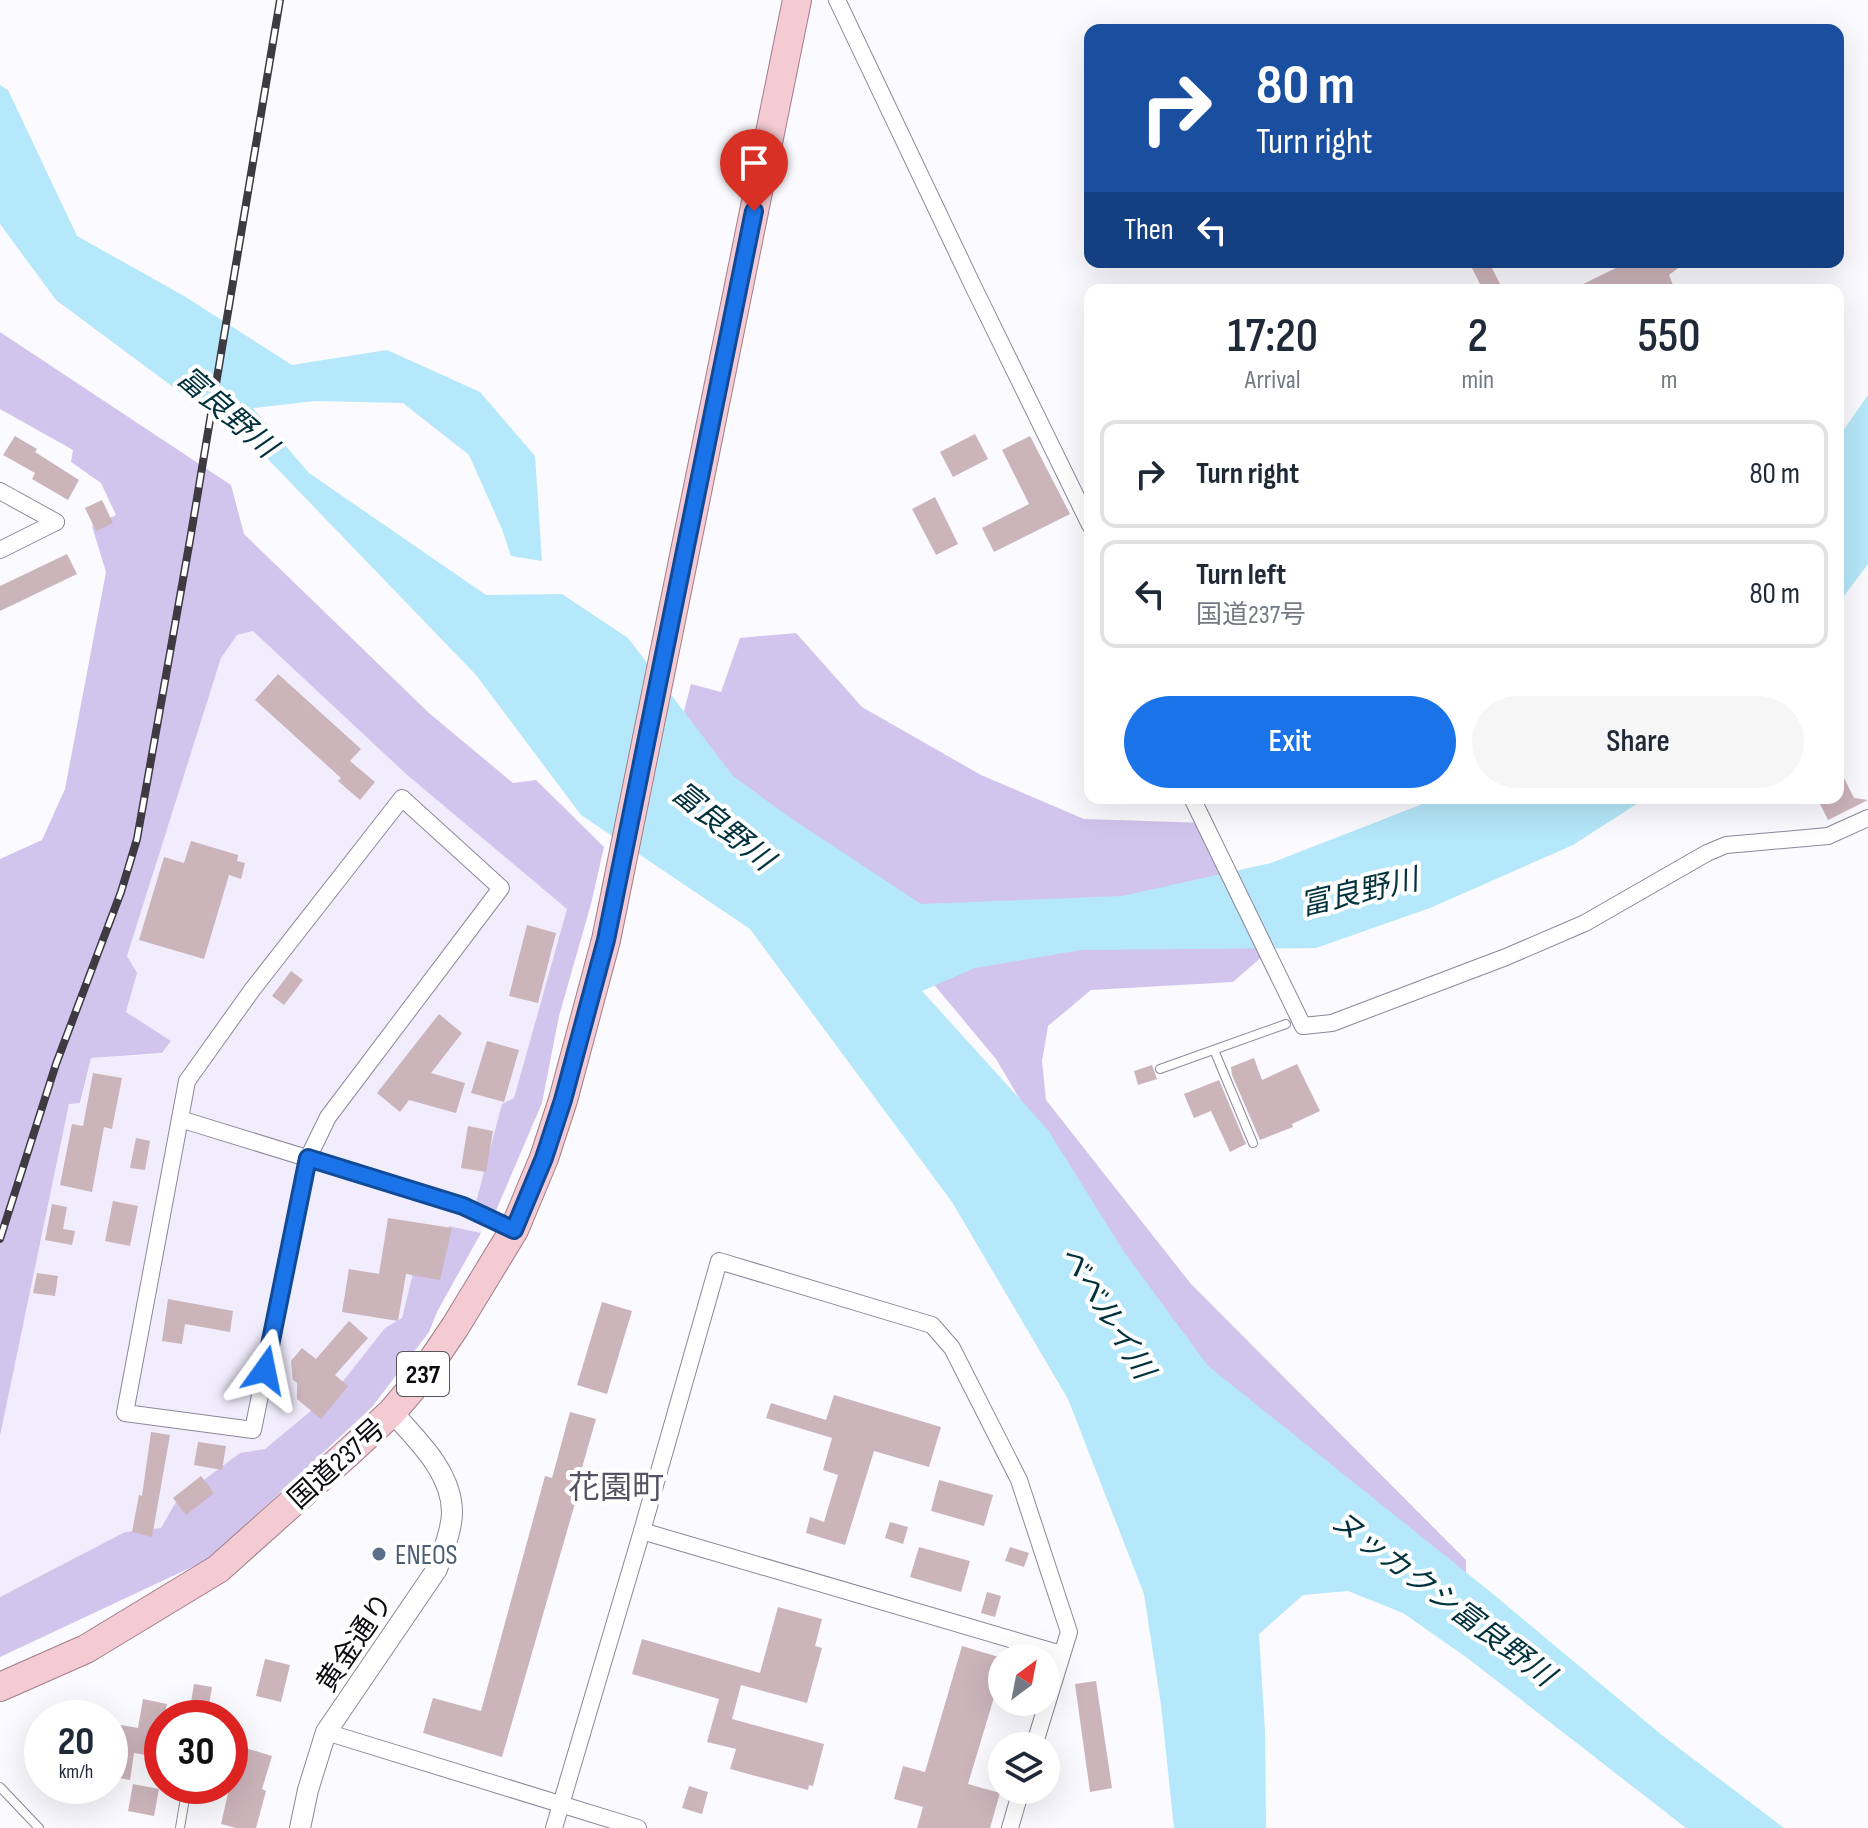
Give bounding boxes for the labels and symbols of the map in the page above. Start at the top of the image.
pin [720,129,788,211]
water label: 富良野川 [169,360,286,468]
water label: 富良野川 [664,775,783,880]
water label: 富良野川 [1297,861,1425,924]
water label: ベベルイ川 [1051,1239,1163,1388]
position arrow [223,1328,307,1412]
road number: 237 [397,1352,449,1396]
street label: 国道237号 [282,1412,392,1516]
district label: 花園町 [568,1469,664,1508]
water label: ヌッカクシ富良野川 [1324,1503,1563,1696]
place label: ENEOS [395,1539,458,1572]
marker: ENEOS [370,1545,388,1563]
street label: 黄金通り [310,1587,400,1698]
north arrow [988,1644,1060,1716]
speed limit sign: 30 [144,1700,248,1804]

